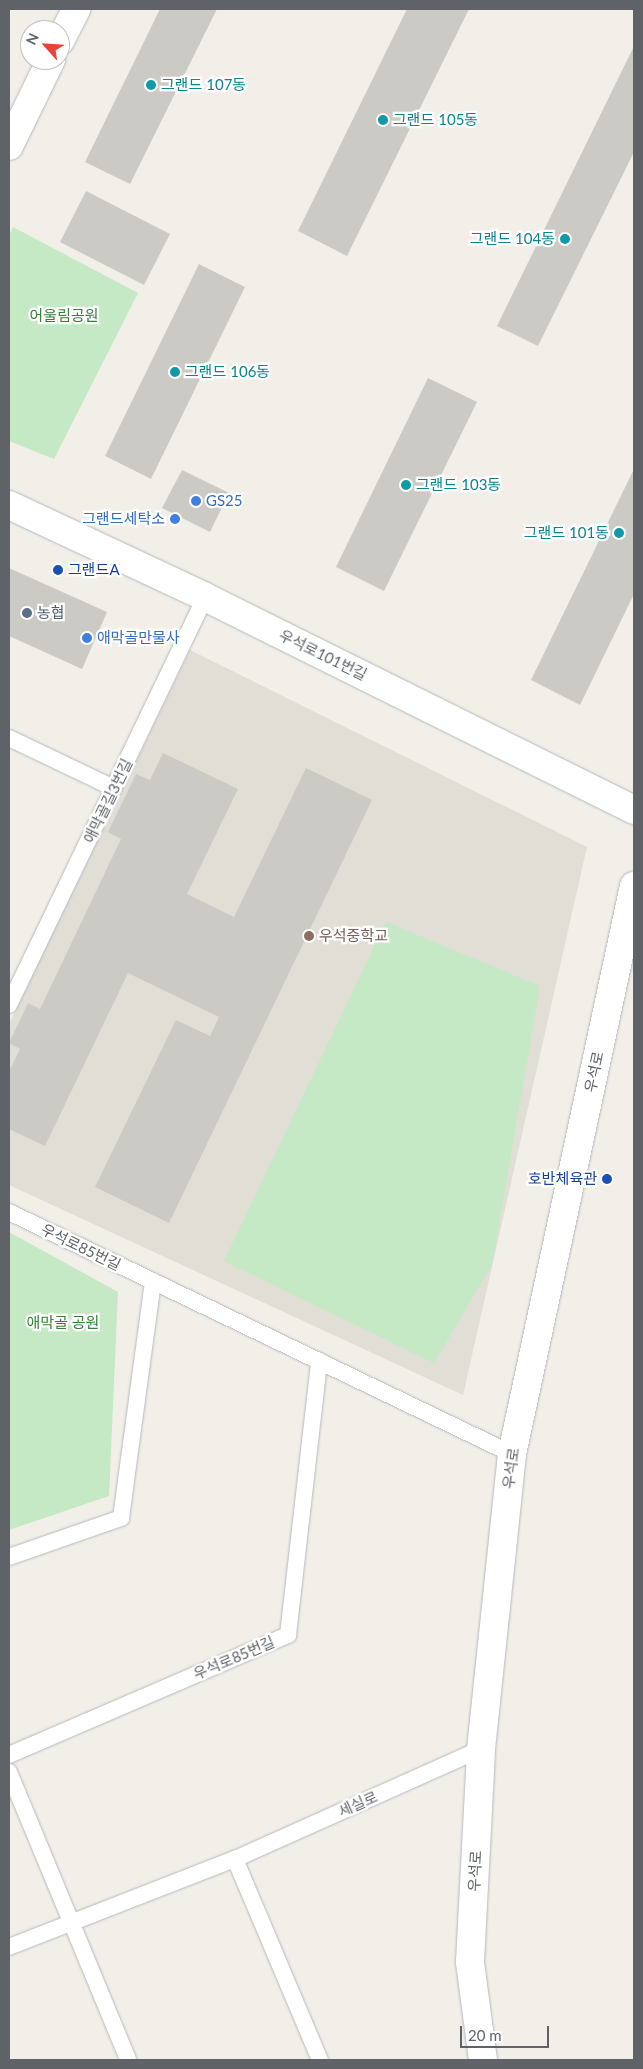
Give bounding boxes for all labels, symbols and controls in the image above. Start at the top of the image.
north arrow [20,20,70,70]
text: N [22,30,42,47]
place label: 그랜드 107동 [161,76,246,94]
marker: 그랜드 107동 [145,79,157,91]
place label: 그랜드 105동 [393,111,478,129]
marker: 그랜드 105동 [377,114,389,126]
place label: 그랜드 104동 [470,230,555,248]
marker: 그랜드 104동 [559,233,571,245]
park label: 어울림공원 [30,307,98,325]
place label: 그랜드 106동 [185,363,270,381]
marker: 그랜드 106동 [169,366,181,378]
place label: 그랜드 103동 [416,476,501,494]
marker: 그랜드 103동 [400,479,412,491]
place label: GS25 [206,492,242,510]
marker: GS25 [190,495,202,507]
place label: 그랜드세탁소 [82,510,165,528]
marker: 그랜드세탁소 [169,513,181,525]
place label: 그랜드 101동 [524,524,609,542]
marker: 그랜드 101동 [613,527,625,539]
place label: 그랜드A [68,561,120,579]
marker: 그랜드A [52,564,64,576]
place label: 농협 [37,604,65,622]
marker: 농협 [21,607,33,619]
street label: 우석로101번길 [276,626,370,684]
place label: 애막골만물사 [97,629,180,647]
marker: 애막골만물사 [81,632,93,644]
street label: 애막골길3번길 [80,756,136,846]
place label: 우석중학교 [319,927,388,945]
marker: 우석중학교 [303,930,315,942]
street label: 우석로 [581,1050,607,1094]
place label: 호반체육관 [528,1170,597,1188]
marker: 호반체육관 [601,1173,613,1185]
street label: 우석로85번길 [38,1220,124,1274]
park label: 애막골 공원 [27,1314,99,1332]
street label: 우석로 [499,1446,523,1490]
street label: 우석로85번길 [191,1633,277,1683]
street label: 세실로 [335,1787,381,1821]
street label: 우석로 [465,1850,485,1892]
scale bar [463,2016,552,2048]
text: 20 m [468,2026,502,2044]

